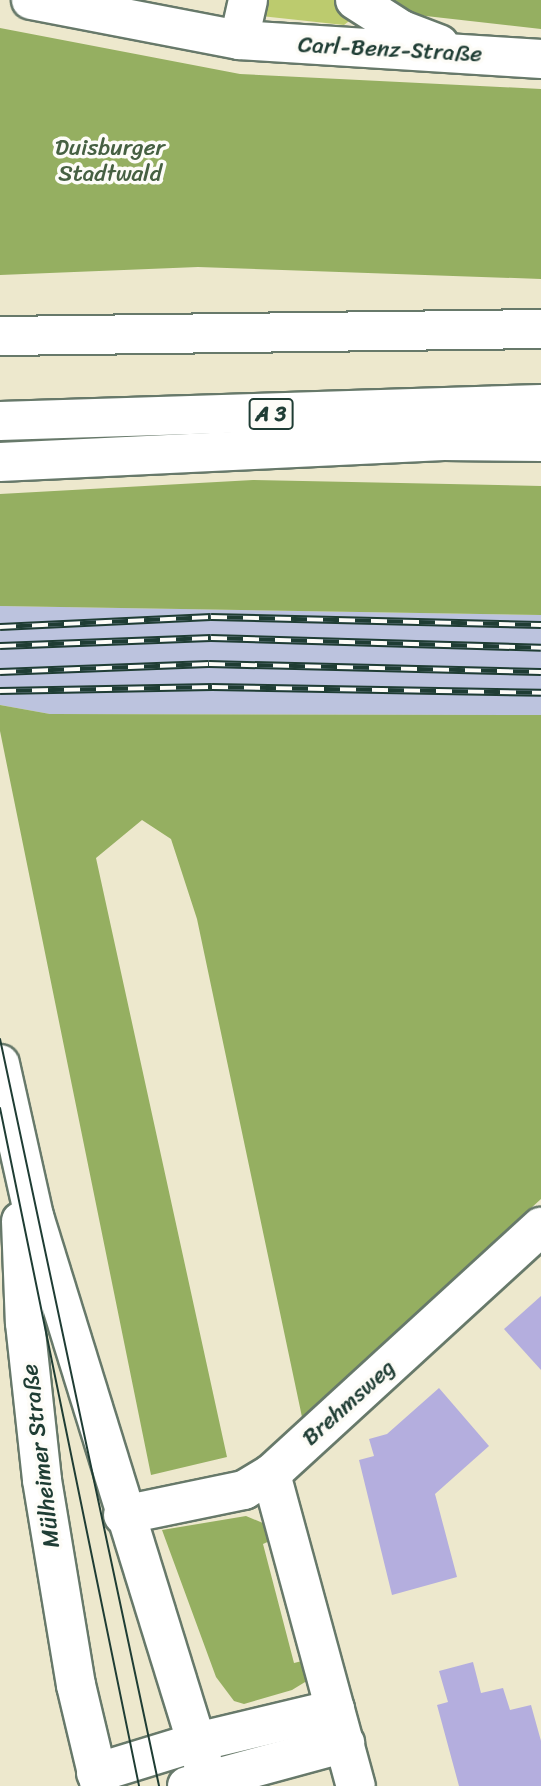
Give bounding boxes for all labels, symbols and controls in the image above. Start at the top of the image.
street label: Carl-Benz-Straße [297,31,483,69]
park label: Duisburger Stadtwald [55,134,165,188]
road number: A 3 [248,396,294,432]
street label: Brehmsweg [297,1354,401,1452]
street label: Mülheimer Straße [16,1362,66,1550]

